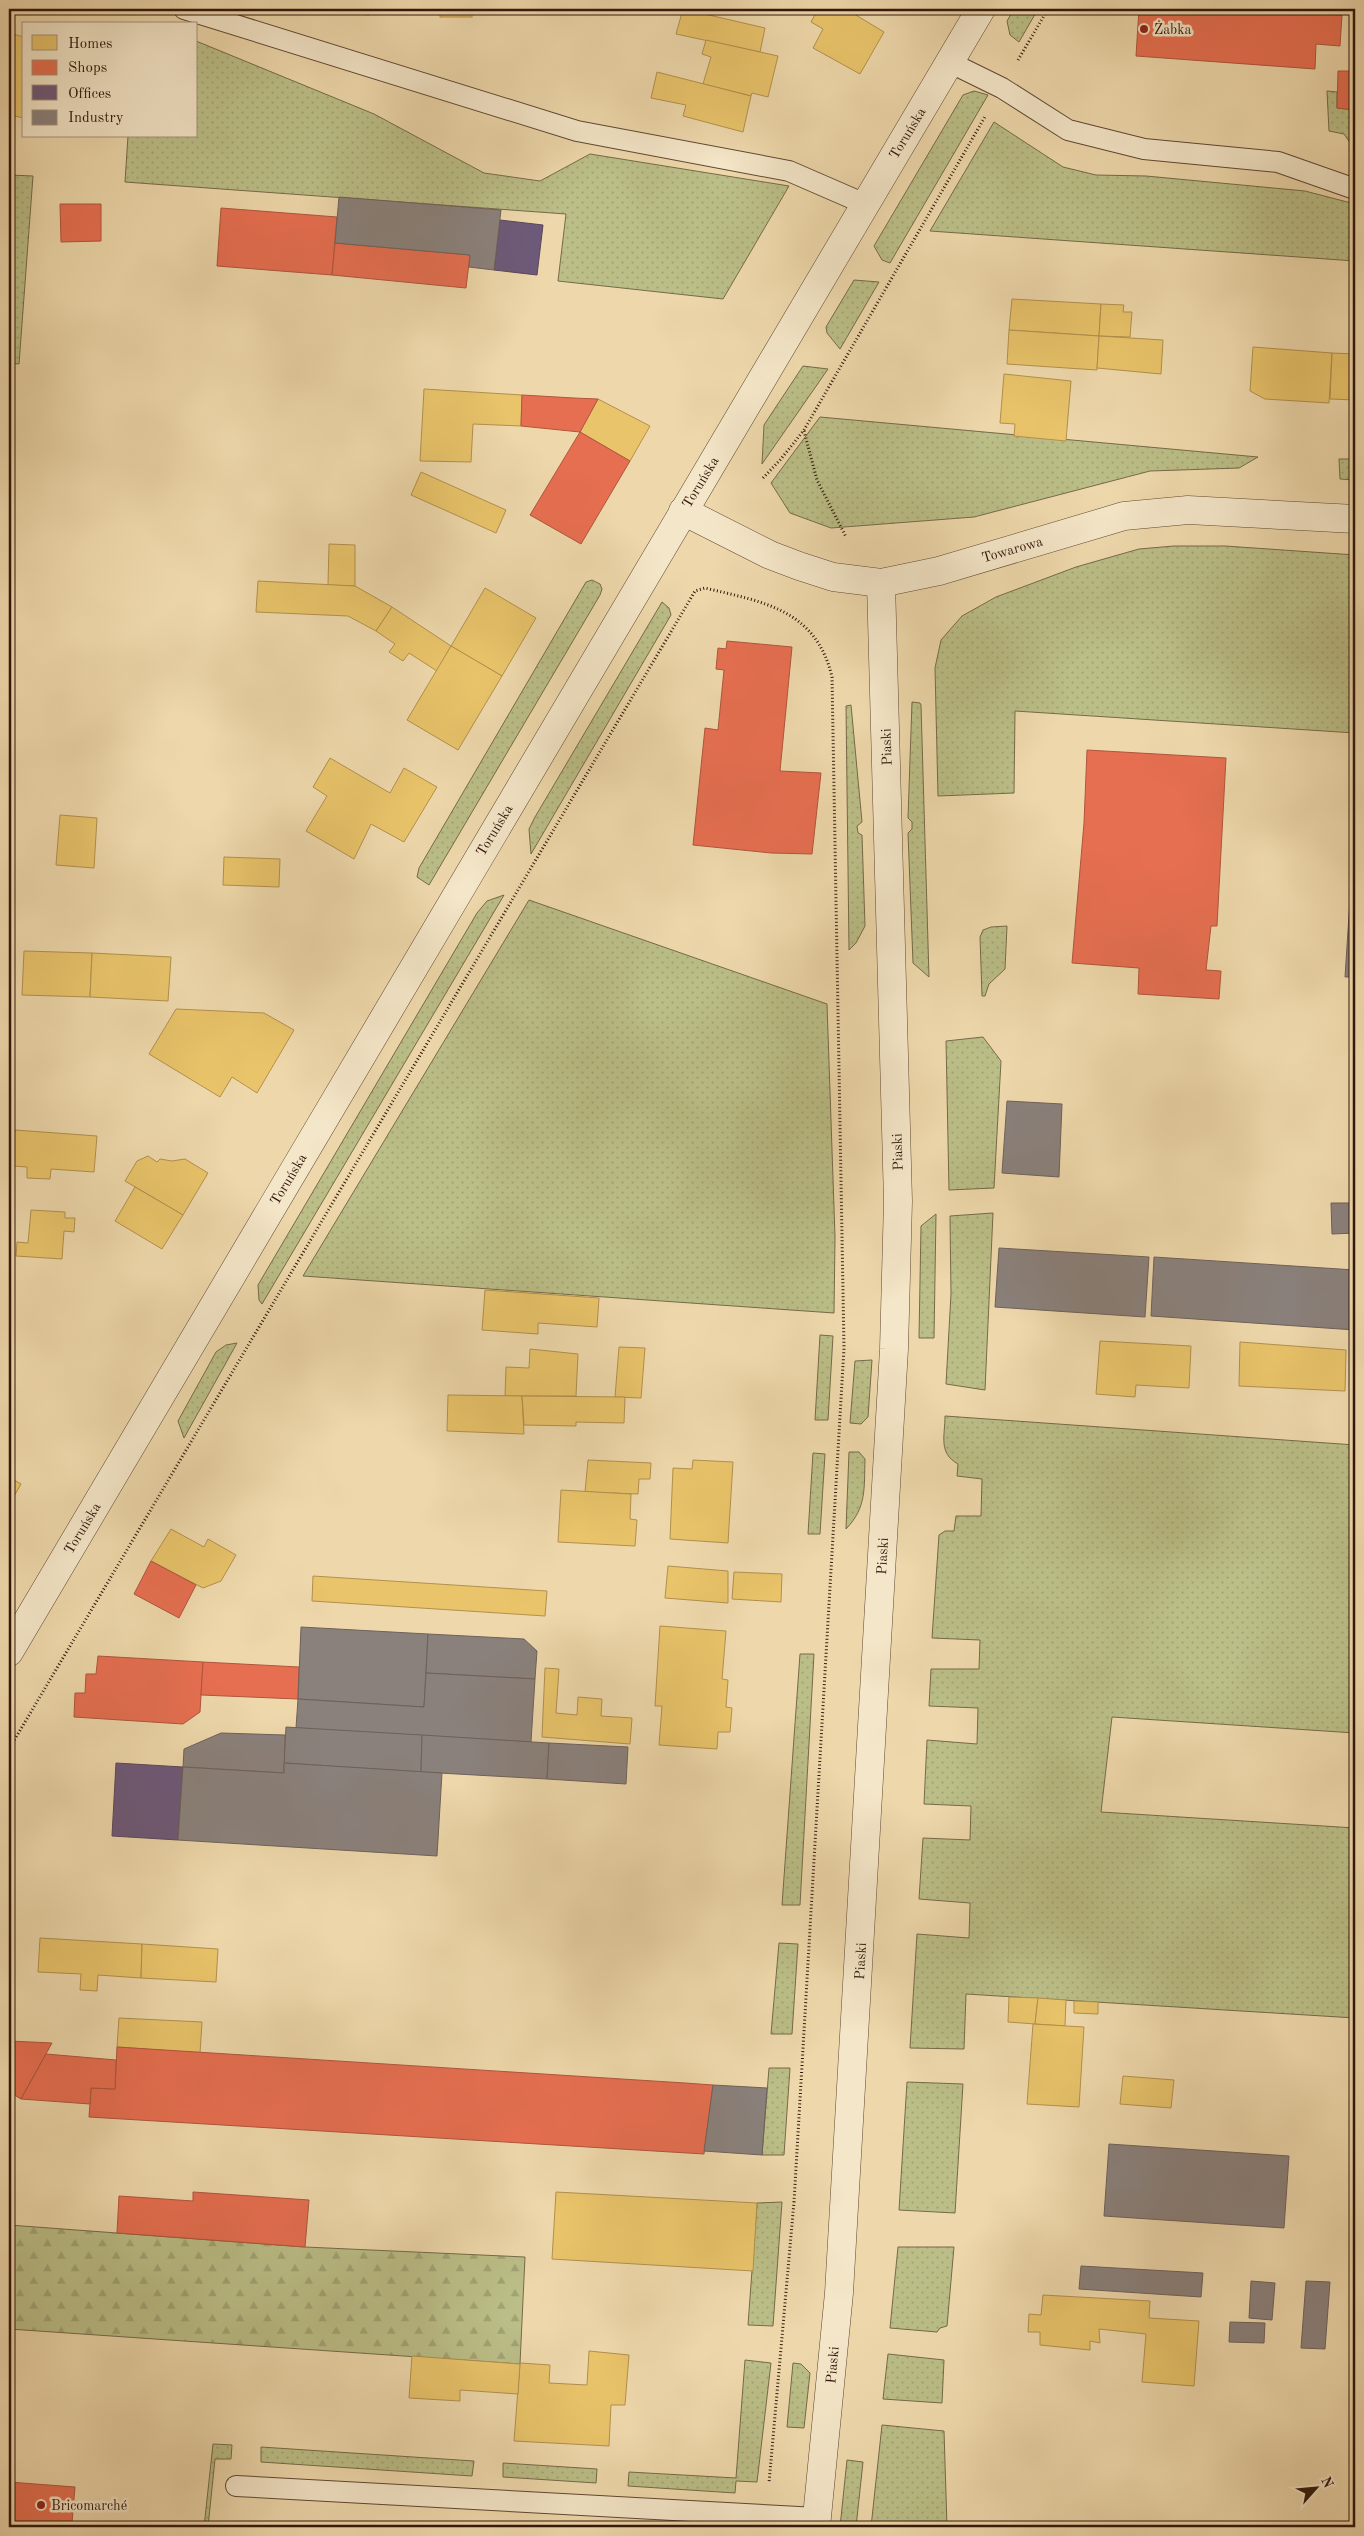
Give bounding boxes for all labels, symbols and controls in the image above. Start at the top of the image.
place label: Żabka [1154,20,1191,37]
legend [22,22,198,138]
marker: Żabka [1138,23,1150,35]
text: Homes [68,37,113,52]
text: Shops [68,61,107,76]
text: Offices [68,87,111,102]
street label: Toruńska [887,105,929,162]
text: Industry [68,111,124,126]
street label: Toruńska [680,454,722,511]
street label: Towarowa [980,535,1045,565]
street label: Piaski [879,728,895,766]
street label: Toruńska [474,802,516,859]
street label: Piaski [890,1133,906,1171]
street label: Toruńska [268,1151,310,1208]
street label: Toruńska [62,1500,104,1557]
street label: Piaski [875,1537,891,1575]
street label: Piaski [853,1942,869,1980]
street label: Piaski [824,2346,842,2384]
north arrow [1292,2464,1342,2514]
text: N [1318,2475,1335,2491]
marker: Bricomarché [35,2499,47,2511]
place label: Bricomarché [51,2499,127,2513]

